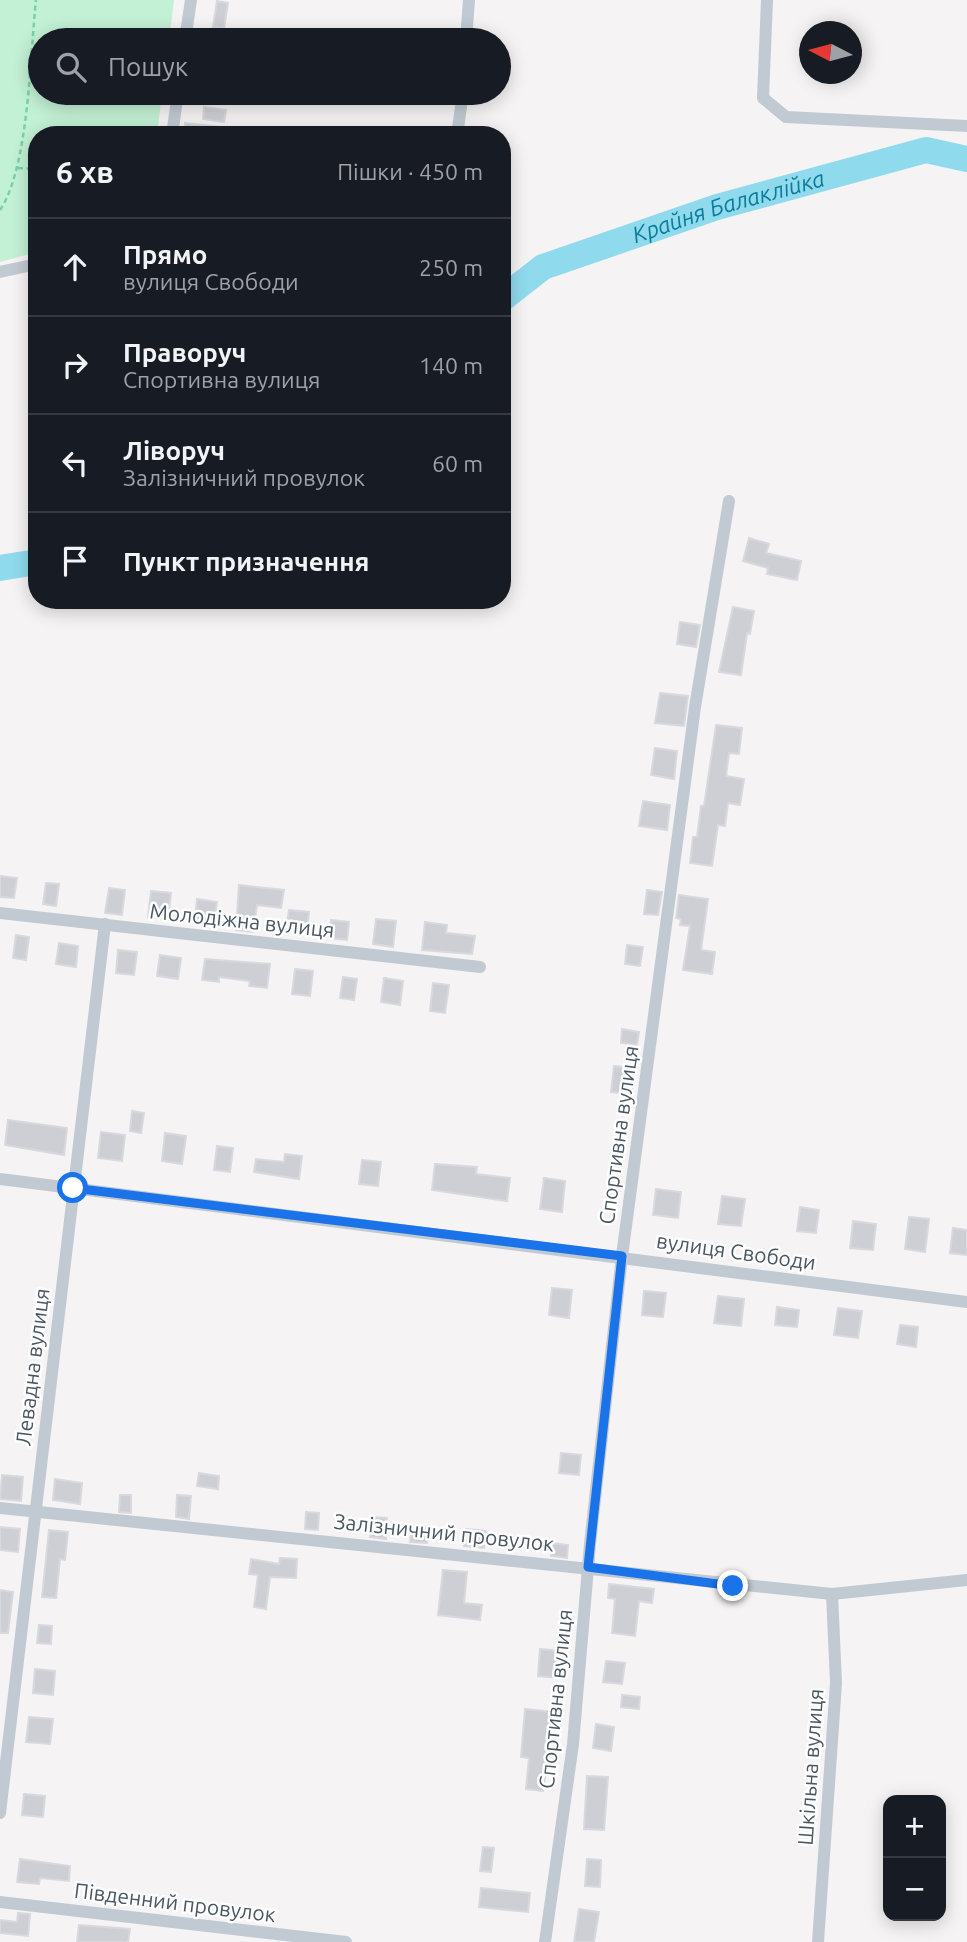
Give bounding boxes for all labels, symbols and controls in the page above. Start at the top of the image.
north arrow [799,21,862,84]
search box [28,28,511,105]
icon: search [52,48,90,86]
text: Пошук [108,52,188,81]
text: 6 хв [56,155,114,189]
text: Пішки · 450 m [337,159,483,184]
water label: Крайня Балаклійка [629,165,827,247]
text: Прямо [123,240,207,269]
icon: ahead [56,248,94,286]
text: 250 m [419,255,483,280]
text: вулиця Свободи [123,269,299,294]
text: Праворуч [123,338,246,367]
icon: right [56,346,94,384]
text: 140 m [419,353,483,378]
text: Спортивна вулиця [123,367,320,392]
text: Ліворуч [123,436,225,465]
icon: left [56,444,94,482]
text: 60 m [432,451,483,476]
text: Залізничний провулок [123,465,365,490]
icon: arrive [56,542,94,580]
text: Пункт призначення [123,547,369,576]
street label: Молодіжна вулиця [149,898,336,942]
street label: Спортивна вулиця [594,1044,642,1226]
route start [57,1172,88,1203]
street label: вулиця Свободи [655,1228,817,1274]
street label: Левадна вулиця [10,1287,54,1447]
street label: Залізничний провулок [333,1509,555,1556]
route end [717,1570,748,1601]
street label: Спортивна вулиця [534,1608,576,1790]
street label: Шкільна вулиця [793,1688,827,1846]
map controls [883,1795,946,1921]
button: + [883,1795,946,1858]
button: − [883,1858,946,1921]
street label: Південний провулок [73,1878,277,1926]

